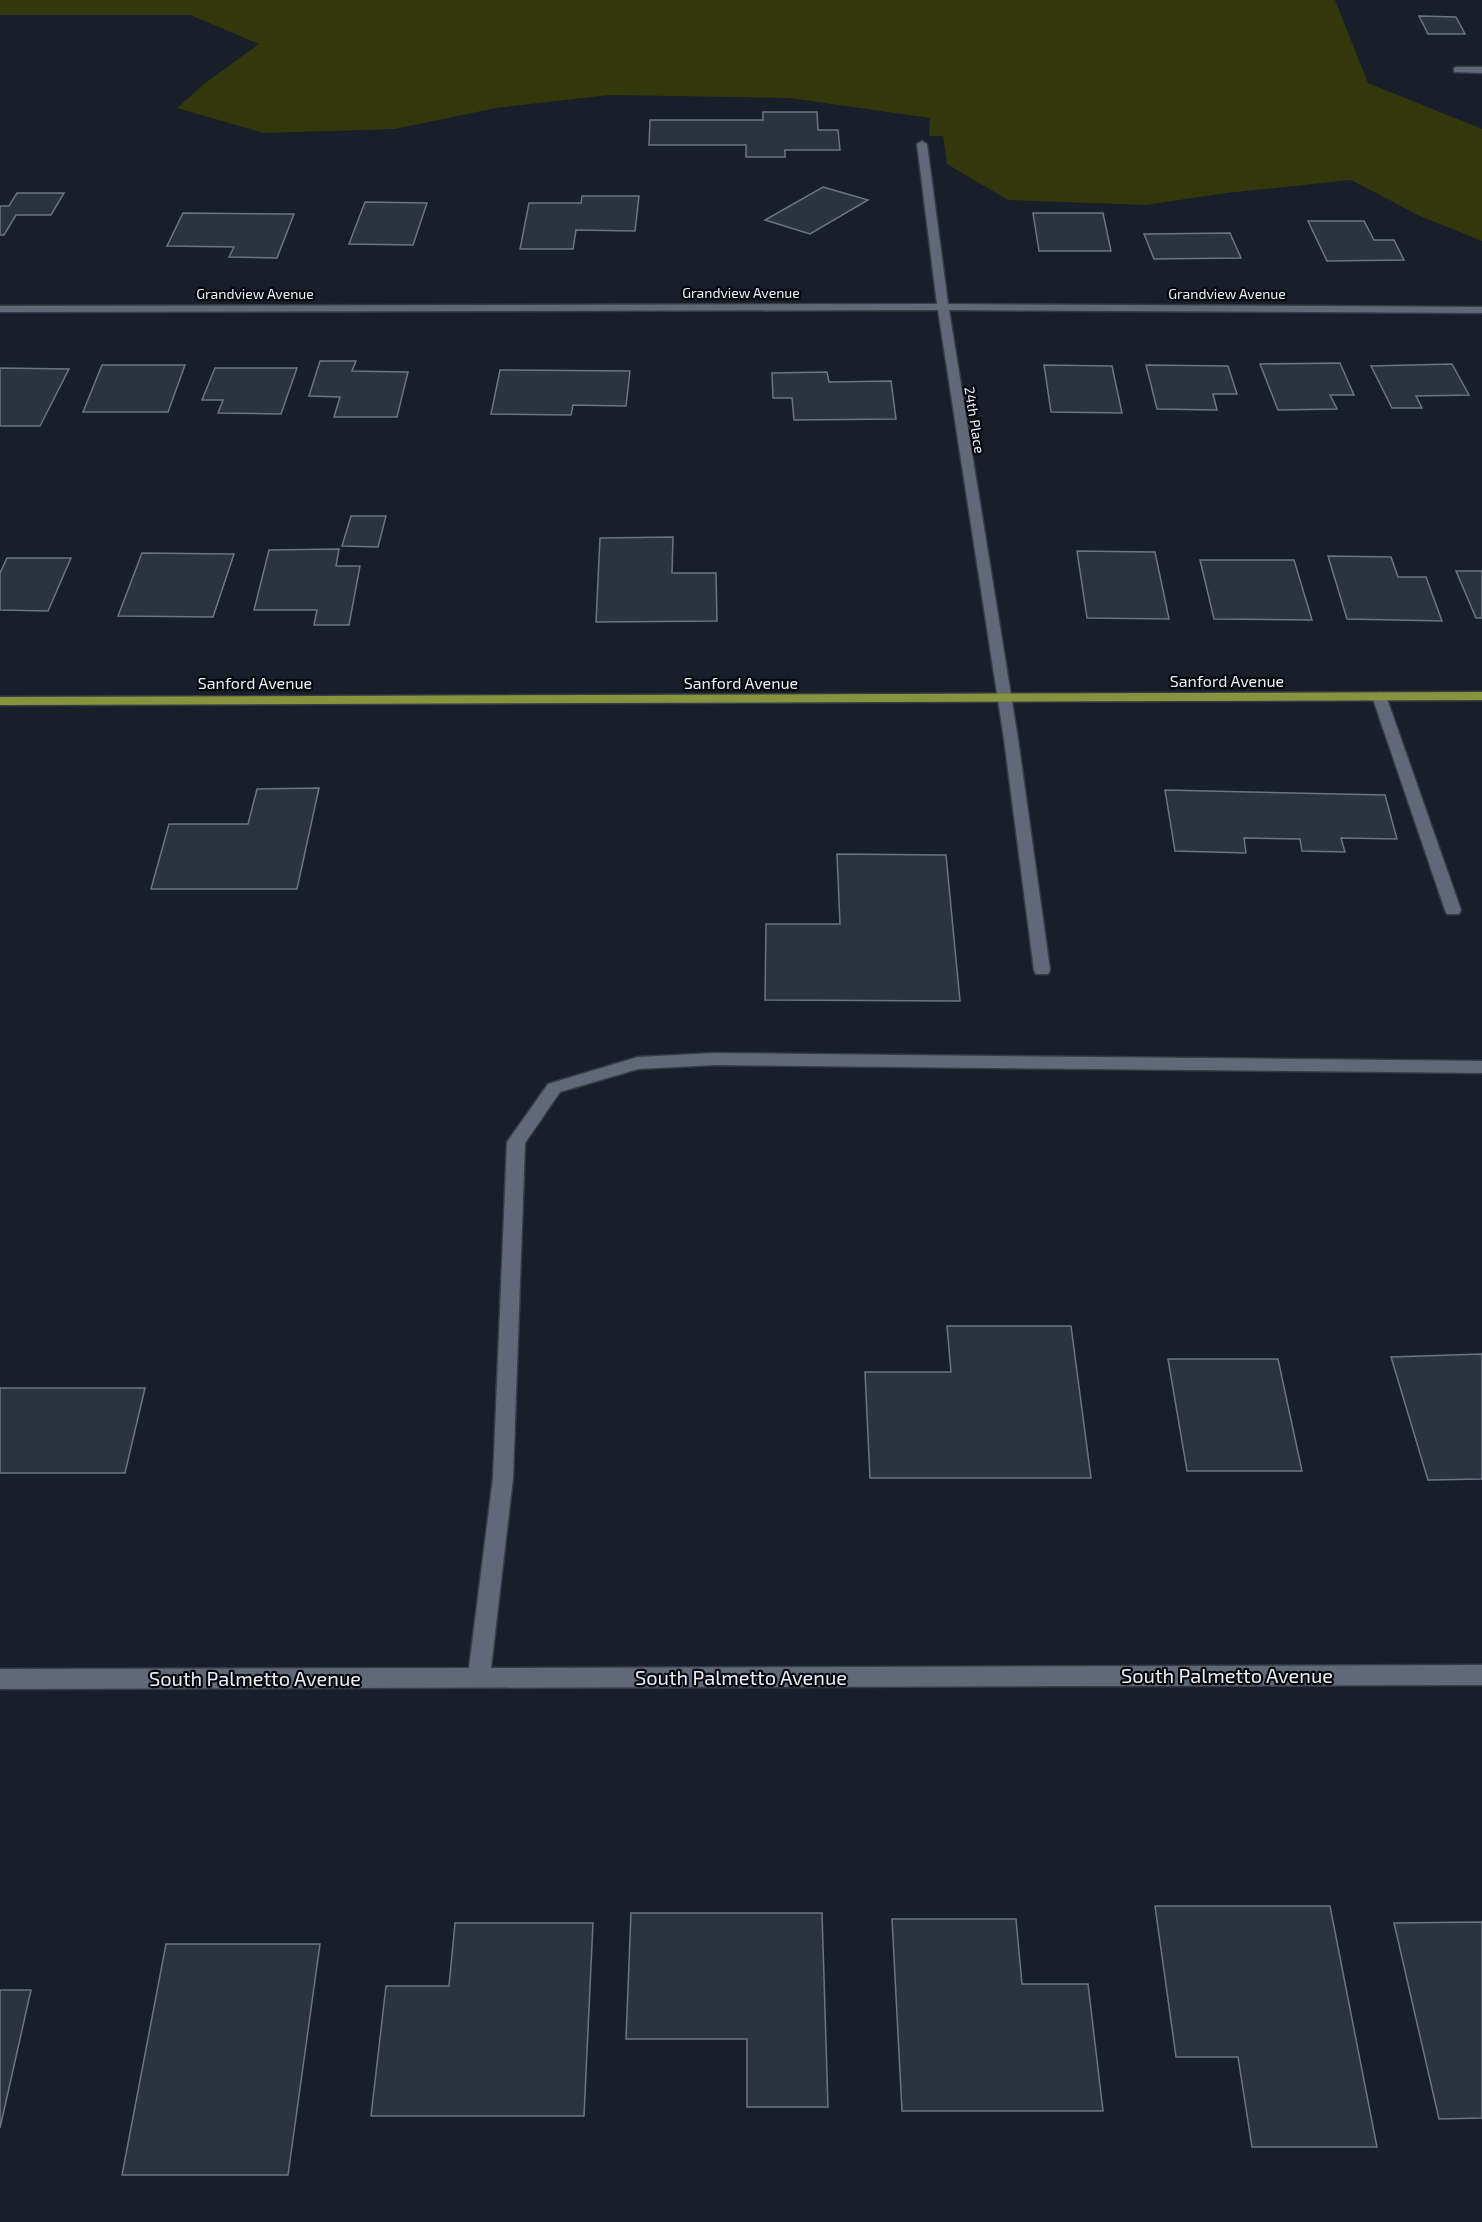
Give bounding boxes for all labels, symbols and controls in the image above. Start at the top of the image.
street label: Grandview Avenue [682,284,800,301]
street label: Grandview Avenue [196,285,314,302]
street label: Grandview Avenue [1168,285,1286,302]
street label: 24th Place [961,385,989,455]
street label: Sanford Avenue [1170,671,1284,690]
street label: Sanford Avenue [198,673,312,692]
street label: Sanford Avenue [684,673,798,692]
street label: South Palmetto Avenue [1121,1663,1333,1687]
street label: South Palmetto Avenue [635,1665,847,1689]
street label: South Palmetto Avenue [149,1666,361,1690]

